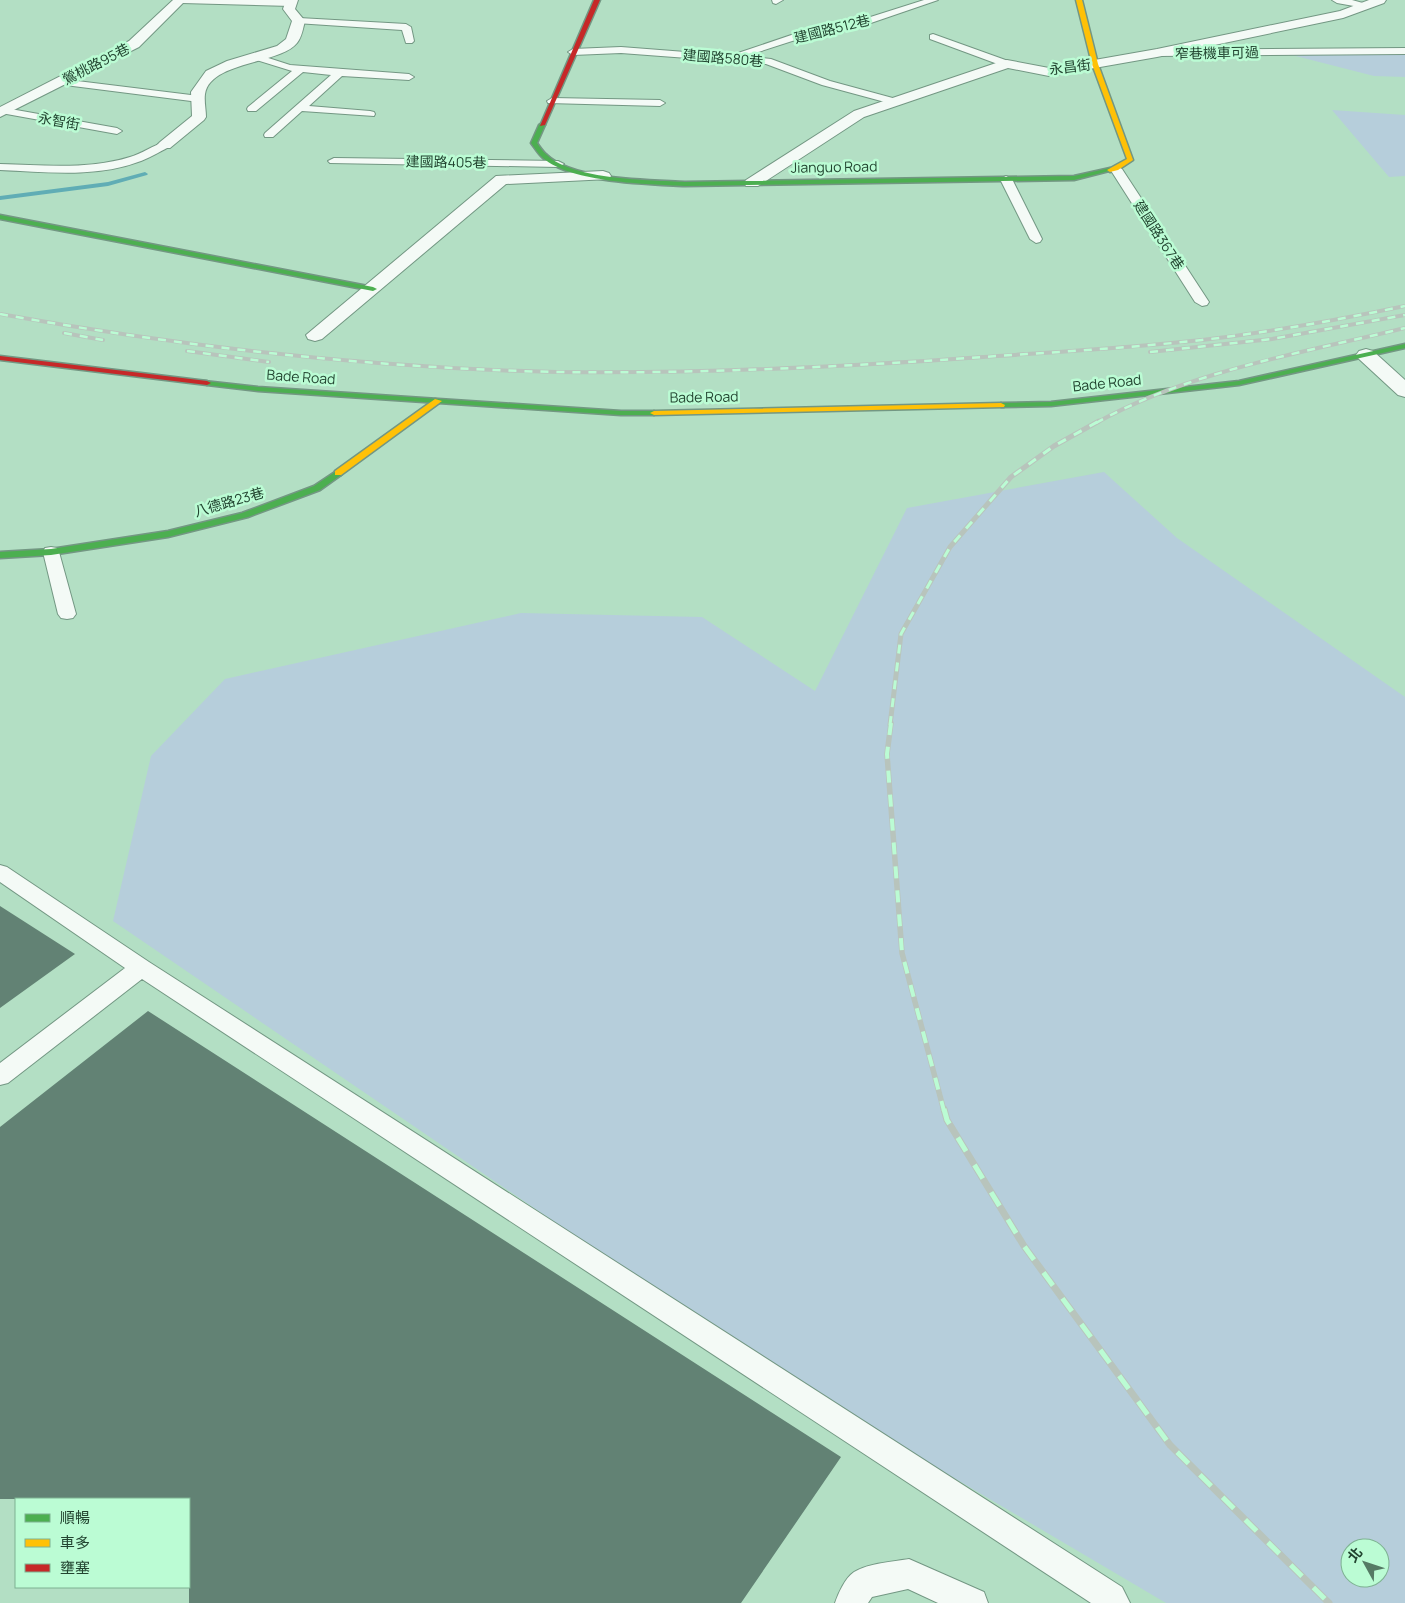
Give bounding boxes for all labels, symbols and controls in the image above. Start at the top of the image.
street label: 建國路512巷 [792,10,872,47]
street label: 鶯桃路95巷 [59,39,133,89]
street label: 窄巷機車可過 [1175,42,1259,63]
street label: 建國路580巷 [682,45,764,70]
street label: 永昌街 [1048,55,1092,78]
street label: 永智街 [37,108,81,134]
street label: 建國路405巷 [405,151,487,172]
street label: Jianguo Road [790,156,878,177]
street label: 建國路367巷 [1130,196,1189,273]
street label: Bade Road [266,365,336,388]
street label: Bade Road [1072,369,1142,396]
street label: Bade Road [669,386,739,407]
street label: 八德路23巷 [192,483,266,521]
legend [15,1498,190,1588]
text: 順暢 [60,1507,90,1528]
text: 車多 [60,1532,90,1553]
north arrow [1340,1538,1390,1588]
text: 北 [1343,1543,1366,1566]
text: 壅塞 [60,1557,90,1578]

